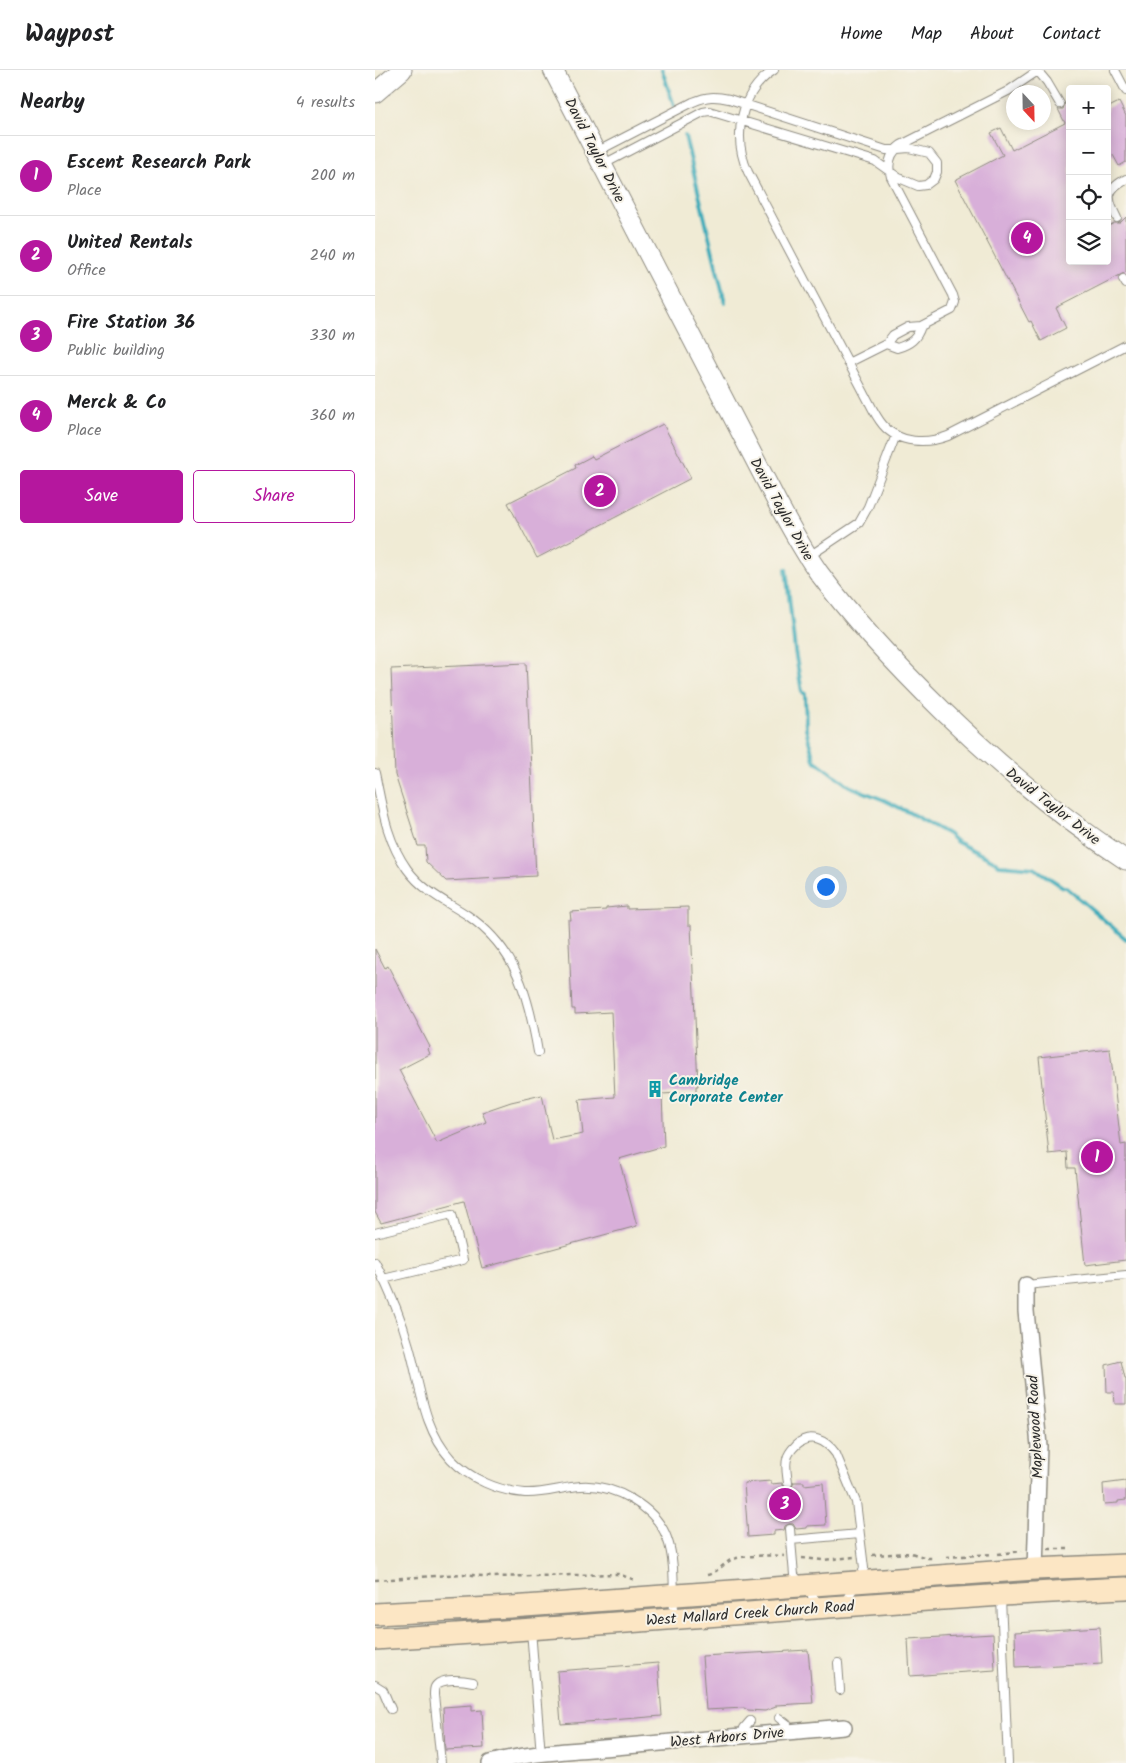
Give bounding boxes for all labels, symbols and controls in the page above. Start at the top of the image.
text: Waypost [25,15,114,54]
text: Home [840,20,883,49]
text: Map [911,20,942,49]
text: About [970,20,1014,49]
text: Contact [1042,20,1101,49]
north arrow [1006,85,1051,130]
map controls [1066,85,1111,265]
button: + [1066,85,1111,130]
text: Nearby [20,86,85,119]
text: 4 results [296,90,355,115]
street label: David Taylor Drive [557,94,631,207]
button: − [1066,130,1111,175]
text: Escent Research Park [67,148,250,178]
text: 1 [34,163,38,188]
text: 200 m [311,163,355,188]
button: locate [1066,175,1111,220]
text: Place [67,178,101,203]
pin: 4 [1011,219,1043,257]
button: layers [1066,220,1111,265]
text: United Rentals [67,228,193,258]
text: 2 [31,243,41,268]
text: 240 m [310,243,355,268]
text: Office [67,258,106,283]
text: Fire Station 36 [67,308,195,338]
text: 3 [32,323,40,348]
text: 330 m [310,323,355,348]
text: Public building [67,338,165,363]
text: Merck & Co [67,388,166,418]
text: 4 [32,403,40,428]
text: 360 m [310,403,355,428]
text: Place [67,418,101,443]
street label: David Taylor Drive [743,453,820,566]
button: Save [20,470,183,523]
button: Share [193,470,355,523]
pin: 2 [584,472,616,510]
street label: David Taylor Drive [1000,762,1105,852]
your location [813,874,839,900]
place label: Cambridge Corporate Center [669,1069,783,1110]
building icon: Cambridge Corporate Center [645,1079,665,1099]
pin: 1 [1081,1138,1113,1176]
street label: Maplewood Road [1021,1374,1051,1479]
pin: 3 [769,1485,801,1523]
street label: West Mallard Creek Church Road [645,1595,856,1633]
street label: West Arbors Drive [669,1721,785,1755]

